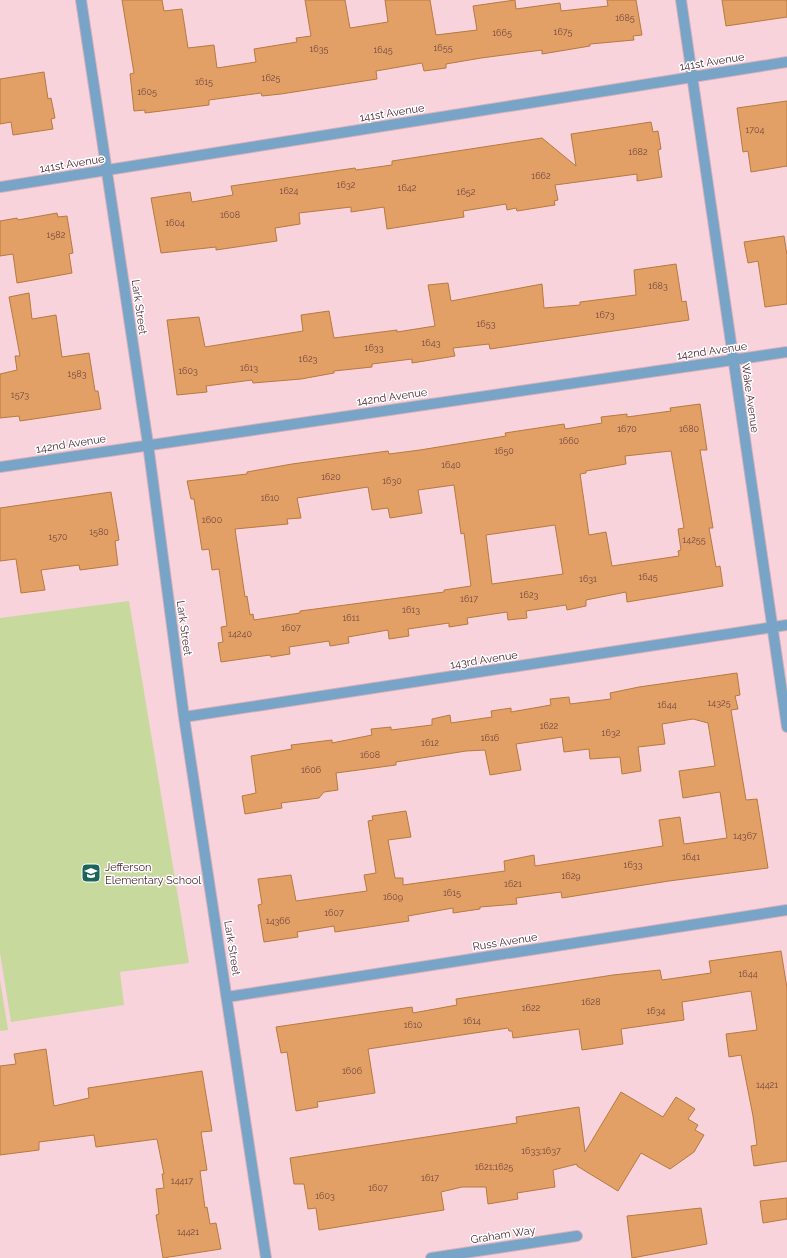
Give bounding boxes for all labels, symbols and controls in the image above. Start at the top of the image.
house number: 1685 [615,13,635,23]
house number: 1675 [554,27,573,37]
house number: 1665 [492,28,512,38]
house number: 1655 [433,43,453,53]
house number: 1635 [310,44,329,54]
house number: 1645 [373,45,393,55]
street label: 141st Avenue [679,50,746,74]
house number: 1625 [262,73,281,83]
house number: 1615 [195,77,213,87]
house number: 1605 [137,87,157,97]
street label: 141st Avenue [359,101,426,125]
house number: 1704 [745,125,765,135]
house number: 1682 [628,147,648,157]
street label: 141st Avenue [39,152,106,176]
house number: 1662 [531,171,551,181]
house number: 1632 [337,180,356,190]
house number: 1642 [398,183,417,193]
house number: 1624 [280,186,299,196]
house number: 1652 [457,187,476,197]
house number: 1608 [220,210,240,220]
house number: 1604 [165,218,185,228]
house number: 1582 [47,230,66,240]
street label: Lark Street [129,279,149,336]
house number: 1683 [648,281,668,291]
house number: 1673 [596,310,615,320]
house number: 1653 [477,319,496,329]
house number: 1643 [422,338,441,348]
street label: 142nd Avenue [676,340,748,362]
house number: 1633 [365,343,384,353]
house number: 1623 [299,354,318,364]
street label: Wake Avenue [739,362,761,434]
house number: 1613 [240,363,258,373]
house number: 1603 [178,366,198,376]
house number: 1583 [68,369,87,379]
street label: 142nd Avenue [356,386,428,408]
house number: 1573 [11,390,29,400]
house number: 1670 [617,424,637,434]
house number: 1680 [679,424,700,434]
street label: 142nd Avenue [35,432,107,456]
house number: 1660 [559,436,580,446]
house number: 1650 [494,446,514,456]
house number: 1640 [441,460,461,470]
house number: 1620 [321,472,341,482]
house number: 1630 [382,476,402,486]
house number: 1610 [261,493,280,503]
house number: 1600 [202,515,223,525]
house number: 1580 [89,527,109,537]
house number: 1570 [48,532,68,542]
house number: 14255 [682,535,706,545]
house number: 1645 [638,572,658,582]
house number: 1631 [579,574,597,584]
house number: 1623 [520,590,539,600]
house number: 1617 [460,594,478,604]
street label: Lark Street [174,600,194,657]
house number: 1613 [402,605,420,615]
house number: 1611 [343,613,360,623]
house number: 1607 [281,623,301,633]
house number: 14240 [228,629,252,639]
street label: 143rd Avenue [449,648,519,672]
house number: 14325 [707,698,731,708]
house number: 1644 [657,700,677,710]
house number: 1622 [540,721,559,731]
house number: 1632 [602,728,621,738]
house number: 1616 [481,733,500,743]
house number: 1612 [421,738,439,748]
house number: 1608 [360,750,380,760]
house number: 1606 [301,765,322,775]
house number: 14367 [733,831,757,841]
house number: 1641 [682,852,700,862]
house number: 1633 [624,860,643,870]
place label: Jefferson Elementary School [105,861,201,887]
school or university icon: Jefferson Elementary School [80,862,102,884]
house number: 1629 [561,871,581,881]
house number: 1621 [504,879,522,889]
house number: 1615 [443,888,461,898]
house number: 1609 [383,892,403,902]
house number: 1607 [324,908,344,918]
house number: 14366 [266,916,291,926]
street label: Lark Street [221,920,243,977]
street label: Russ Avenue [472,930,539,954]
house number: 1644 [738,969,758,979]
house number: 1628 [581,997,601,1007]
house number: 1622 [522,1003,541,1013]
house number: 1634 [647,1006,666,1016]
house number: 1614 [463,1016,481,1026]
house number: 1610 [404,1020,423,1030]
house number: 1606 [342,1066,363,1076]
house number: 14421 [756,1080,778,1090]
house number: 1633;1637 [521,1146,561,1156]
house number: 1621;1625 [475,1162,513,1172]
house number: 1617 [421,1173,439,1183]
house number: 14417 [171,1176,193,1186]
house number: 1607 [368,1183,388,1193]
house number: 1603 [315,1191,335,1201]
street label: Graham Way [470,1223,536,1247]
house number: 14421 [177,1227,199,1237]

